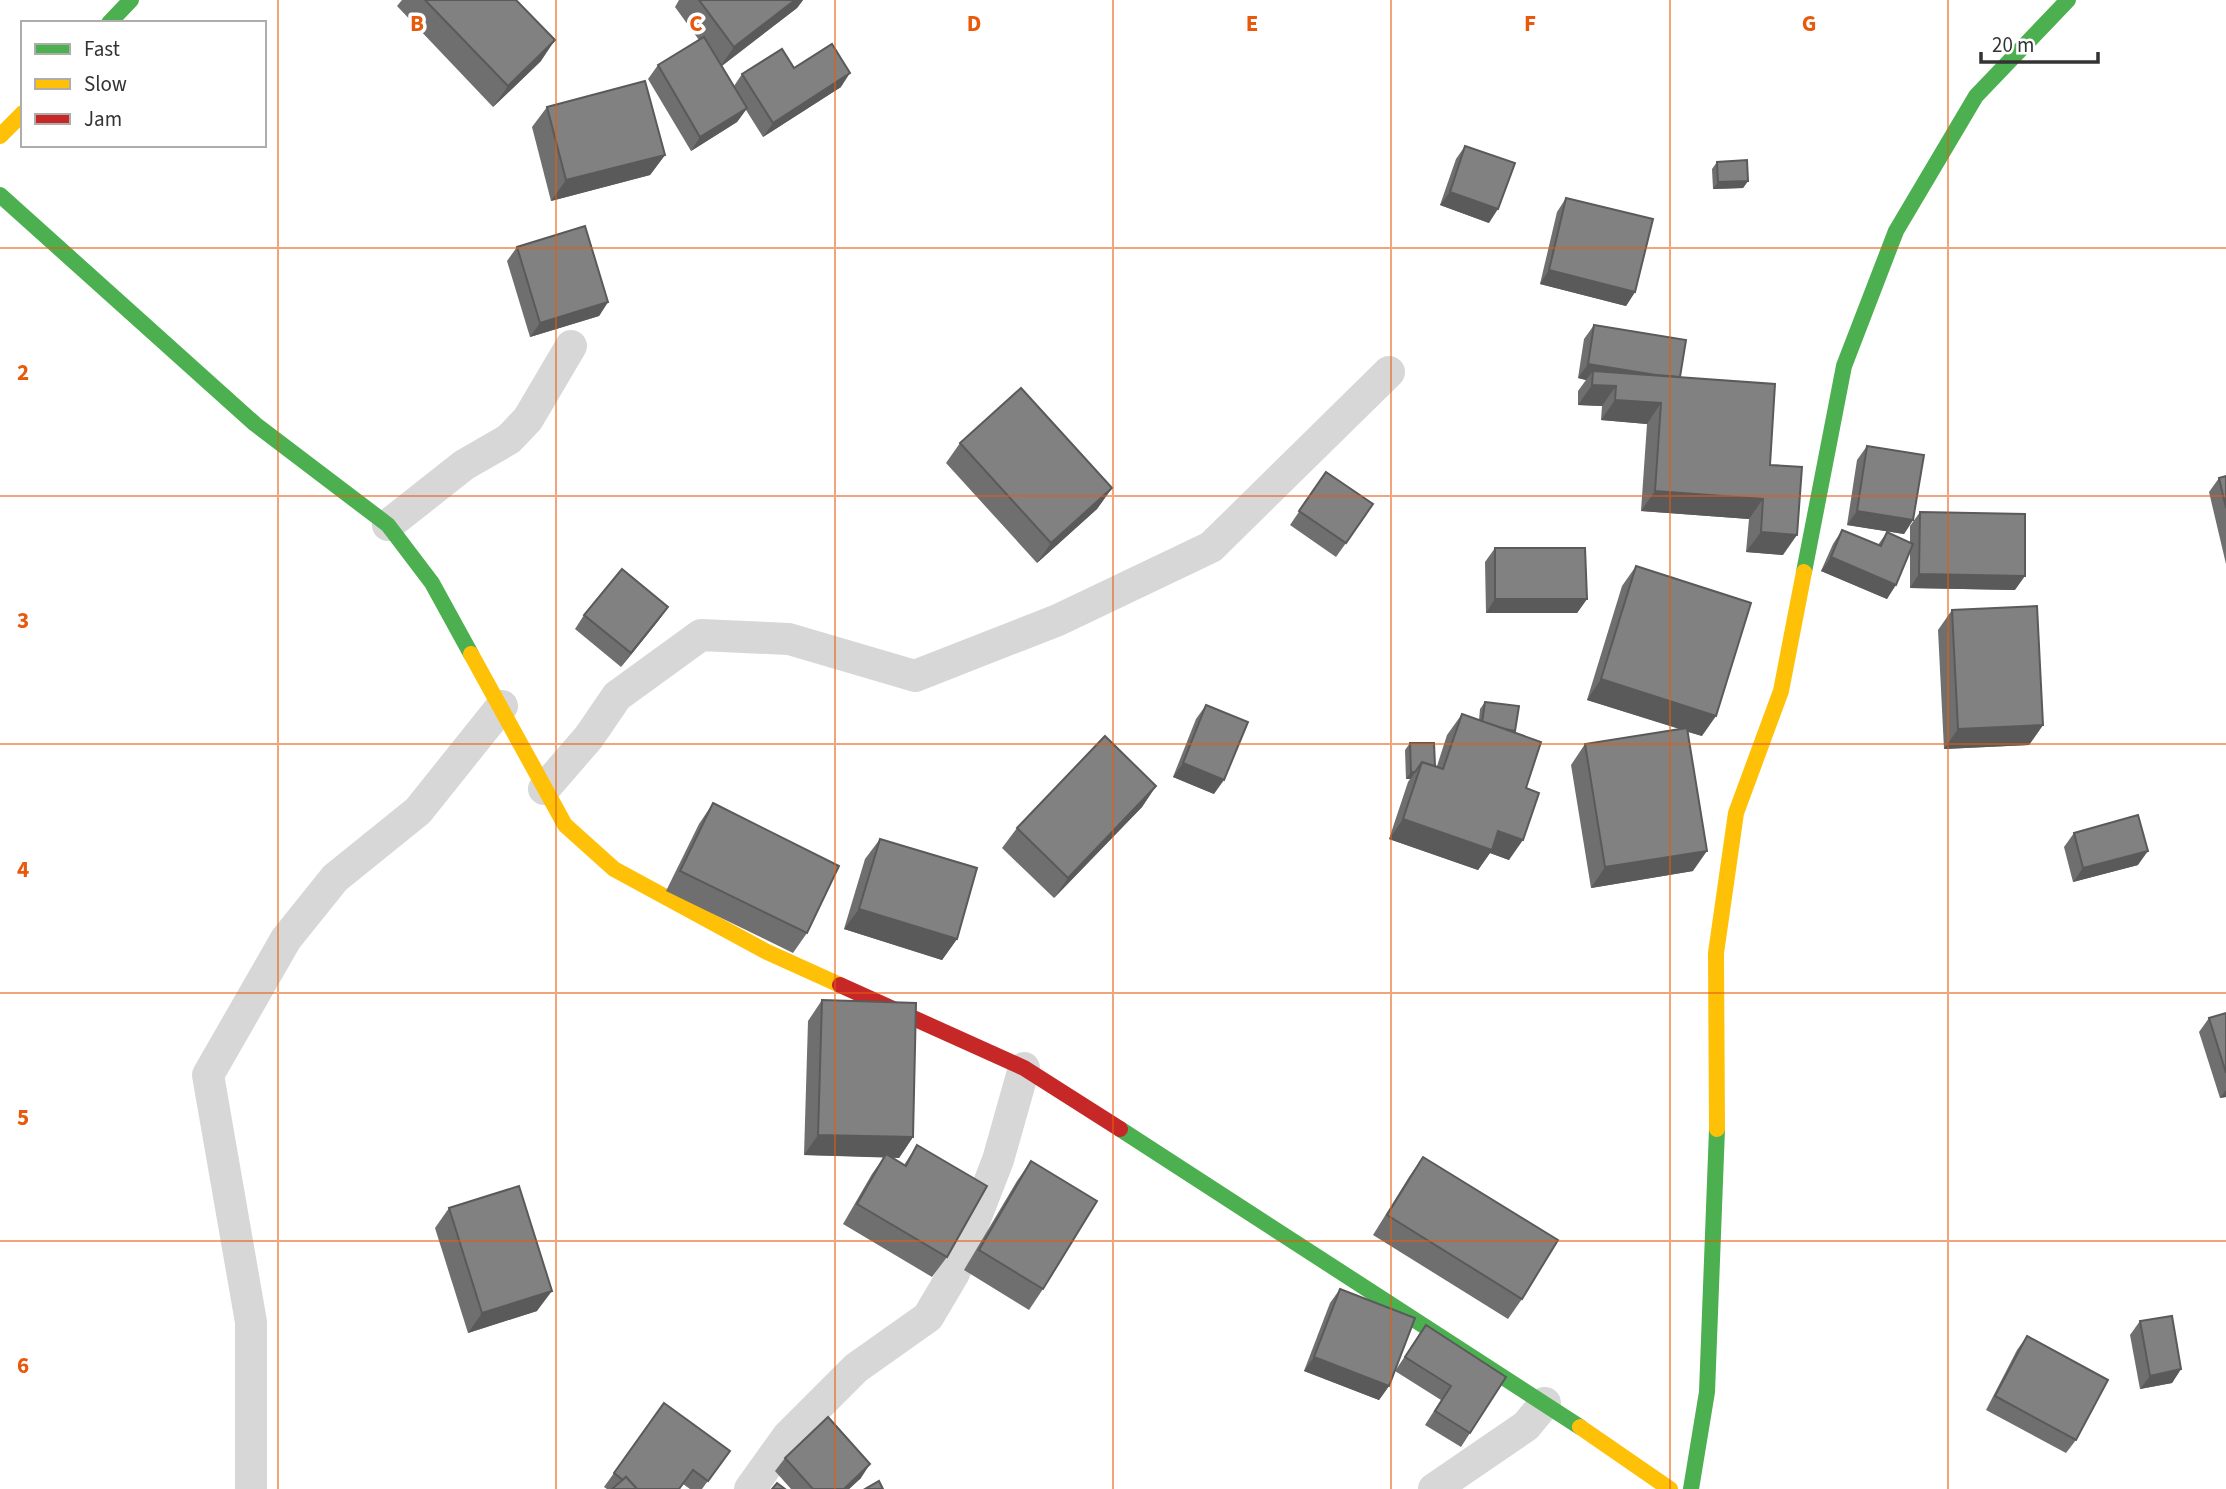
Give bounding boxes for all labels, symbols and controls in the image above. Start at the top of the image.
text: B [410,7,424,40]
text: C [689,7,703,40]
text: D [967,7,981,40]
text: E [1246,7,1258,40]
text: F [1524,7,1536,40]
text: G [1802,7,1816,40]
legend [21,21,266,147]
scale bar [1981,21,2098,65]
text: 20 m [1992,30,2034,60]
text: Fast [84,34,120,64]
text: Slow [84,69,127,99]
text: Jam [84,104,122,134]
text: 2 [17,356,29,389]
text: 3 [17,604,29,637]
text: 4 [17,853,29,886]
text: 5 [17,1101,29,1134]
text: 6 [17,1349,29,1382]

